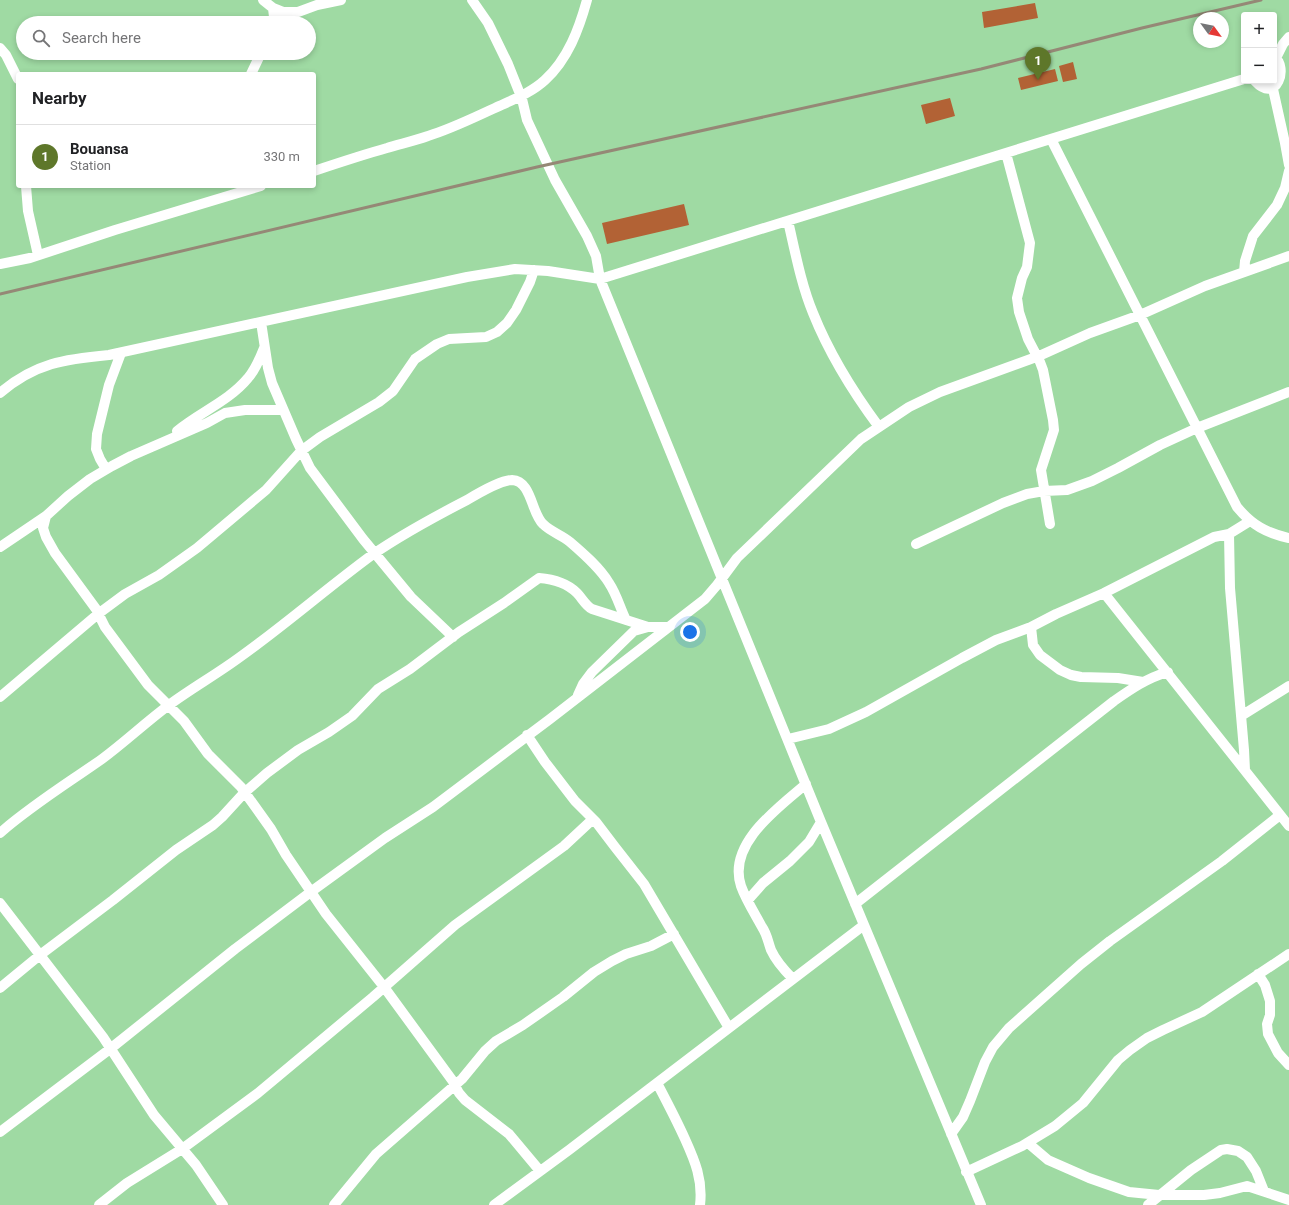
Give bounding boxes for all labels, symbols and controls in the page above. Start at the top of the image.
north arrow [1193,12,1229,48]
map controls [1241,12,1277,84]
button: + [1241,12,1277,48]
search box [16,16,316,60]
icon: search [30,27,52,49]
text: Search here [62,29,141,47]
pin: 1 [1025,47,1051,80]
button: − [1241,48,1277,84]
text: Nearby [32,88,87,108]
text: Bouansa [70,140,129,158]
text: 1 [41,149,49,164]
text: 330 m [263,149,300,164]
text: Station [70,158,111,173]
your location [680,622,700,642]

